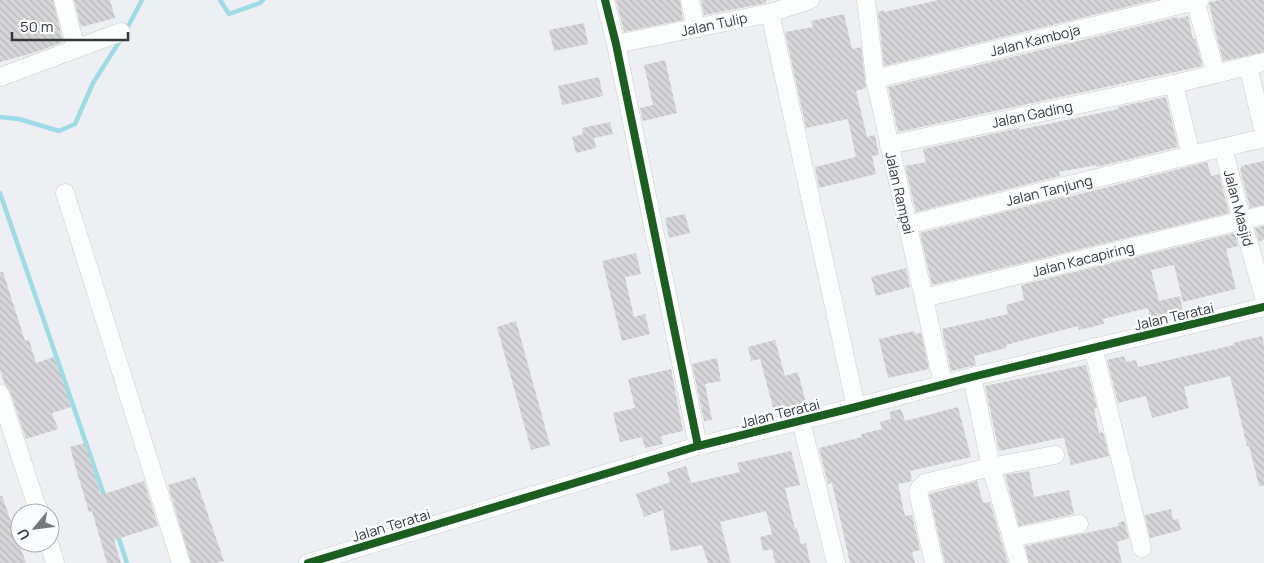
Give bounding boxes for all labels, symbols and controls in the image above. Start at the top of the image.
street label: Jalan Tulip [679,8,749,40]
scale bar [12,10,129,42]
text: 50 m [20,16,54,37]
street label: Jalan Kamboja [988,20,1082,60]
street label: Jalan Gading [990,96,1074,132]
street label: Jalan Rampai [881,150,919,236]
street label: Jalan Masjid [1220,168,1258,248]
street label: Jalan Tanjung [1004,170,1094,210]
street label: Jalan Kacapiring [1030,237,1136,281]
street label: Jalan Teratai [1132,298,1216,334]
street label: Jalan Teratai [738,394,822,432]
north arrow [10,503,60,553]
street label: Jalan Teratai [349,504,433,546]
text: U [12,526,34,544]

